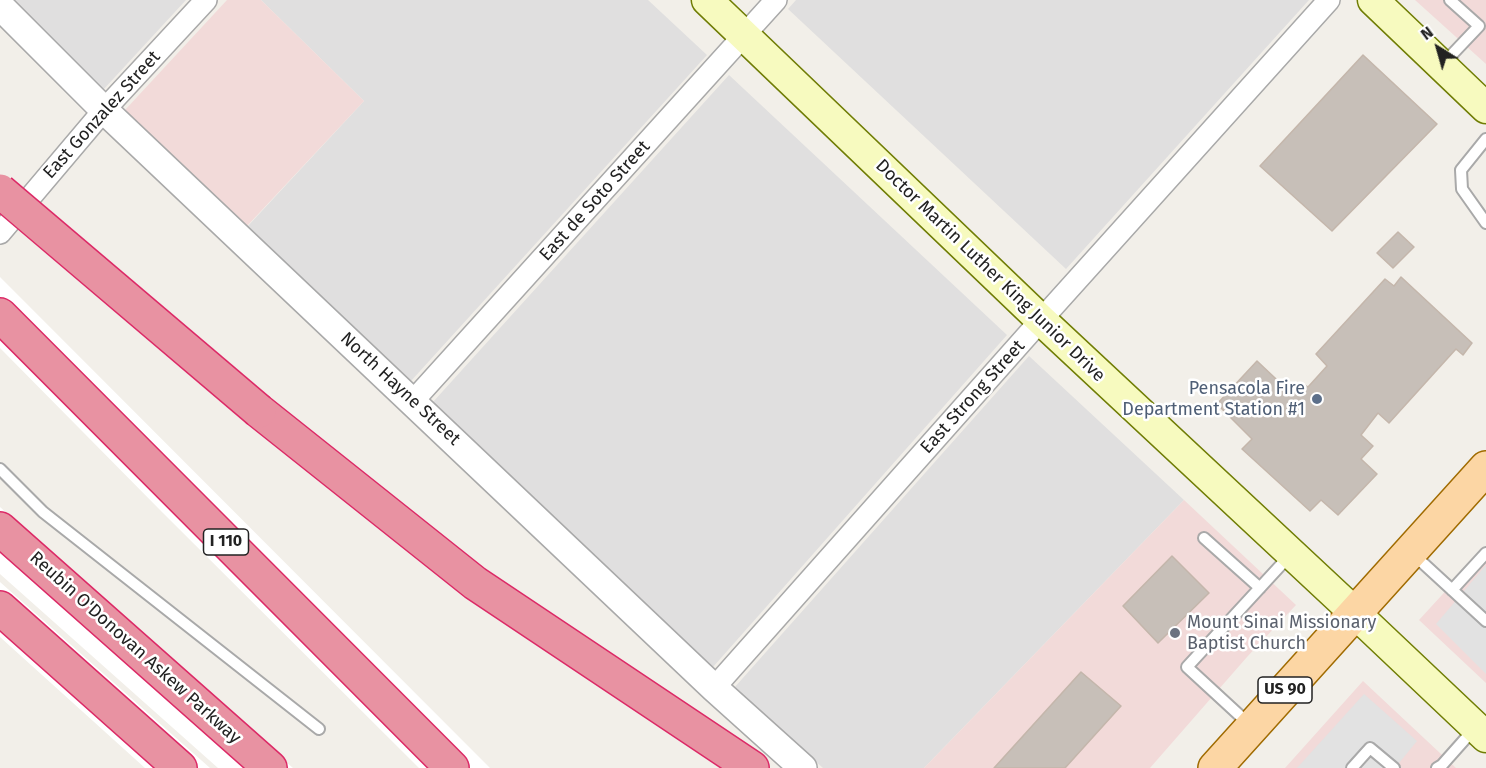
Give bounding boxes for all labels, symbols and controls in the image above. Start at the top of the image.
north arrow [1408,18,1468,78]
text: N [1417,22,1437,44]
street label: East Gonzalez Street [39,47,165,183]
street label: East de Soto Street [535,136,655,266]
street label: Doctor Martin Luther King Junior Drive [871,155,1109,387]
street label: North Hayne Street [336,328,464,450]
street label: East Strong Street [916,336,1030,458]
place label: Pensacola Fire Department Station #1 [1122,378,1305,420]
marker: Pensacola Fire Department Station #1 [1310,392,1324,406]
road number: I 110 [204,529,248,555]
street label: Reubin O'Donovan Askew Parkway [25,547,245,749]
place label: Mount Sinai Missionary Baptist Church [1187,612,1376,654]
marker: Mount Sinai Missionary Baptist Church [1168,626,1182,640]
road number: US 90 [1258,677,1312,703]

